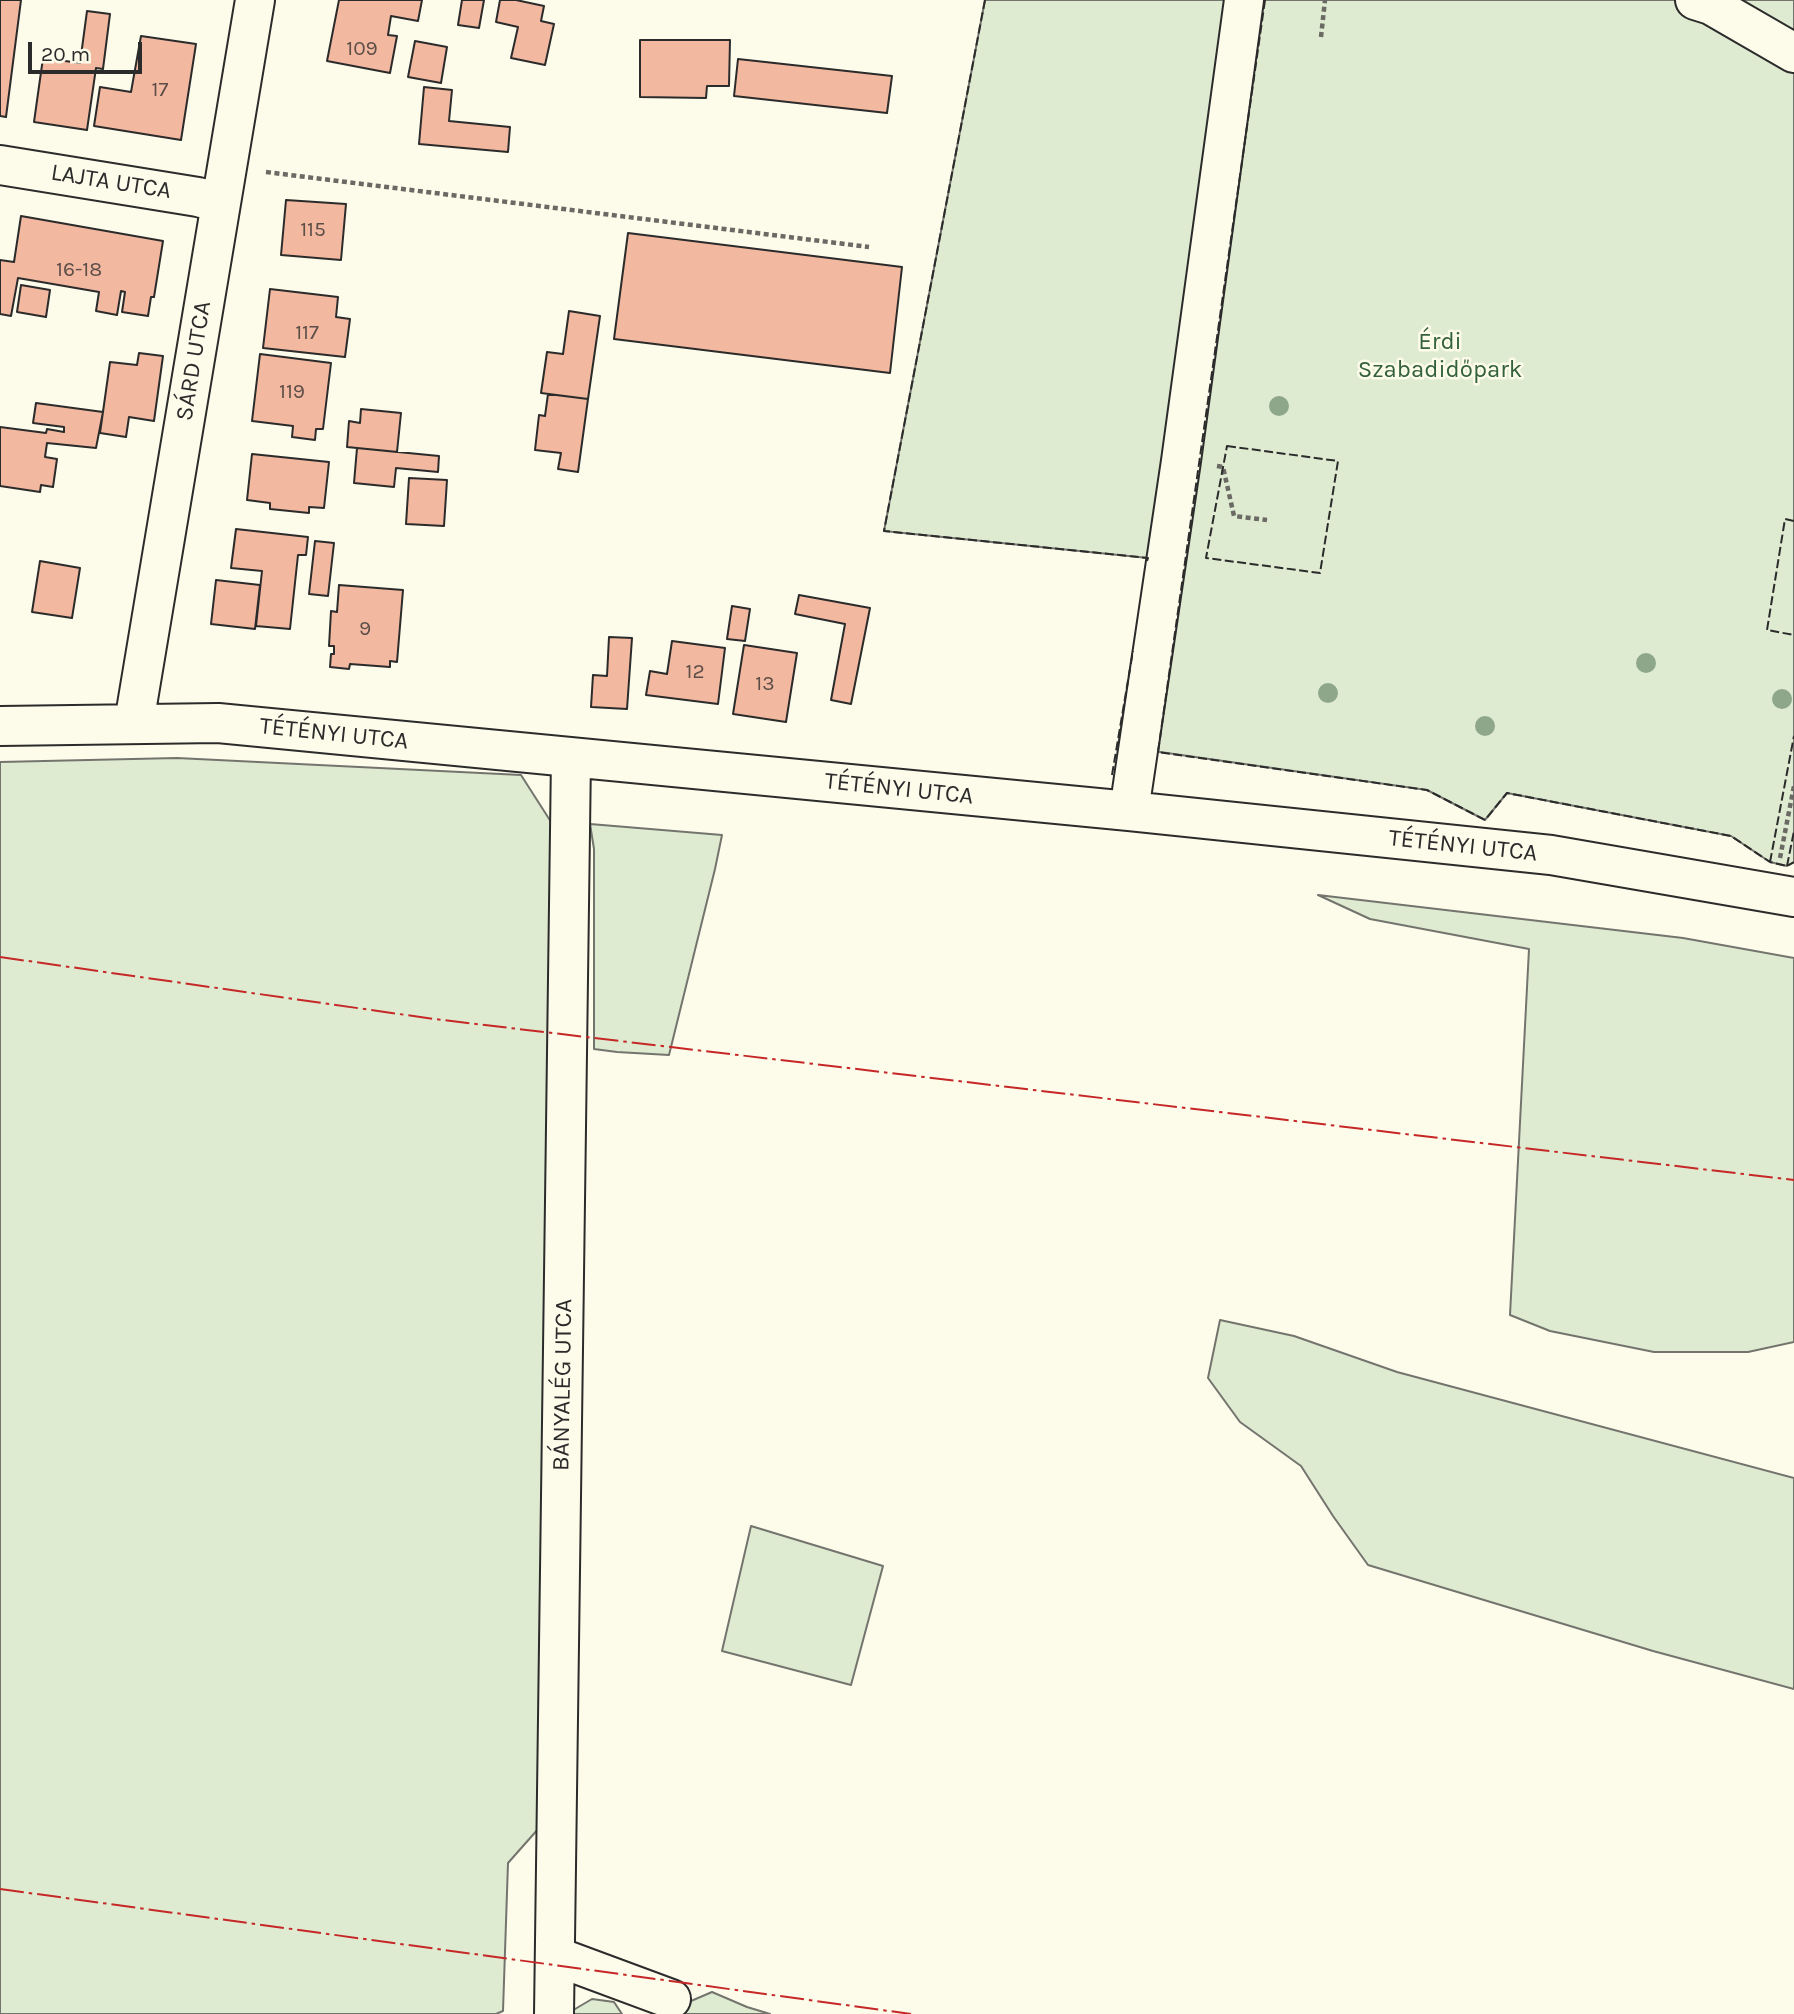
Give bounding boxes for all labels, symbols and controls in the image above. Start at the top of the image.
scale bar [32,28,145,72]
house number: 109 [346,36,378,62]
text: 20 m [41,42,90,66]
house number: 17 [152,77,168,103]
street label: LAJTA UTCA [49,158,173,206]
house number: 115 [300,217,326,243]
house number: 16-18 [56,257,102,283]
street label: SÁRD UTCA [170,299,218,423]
house number: 117 [295,320,319,346]
park label: Érdi Szabadidőpark [1358,328,1522,384]
house number: 119 [279,379,305,405]
house number: 9 [359,616,371,642]
house number: 12 [685,659,705,685]
house number: 13 [755,671,775,697]
street label: TÉTÉNYI UTCA [258,712,410,756]
street label: TÉTÉNYI UTCA [823,767,975,811]
street label: TÉTÉNYI UTCA [1387,824,1539,868]
street label: BÁNYALÉG UTCA [547,1299,579,1471]

